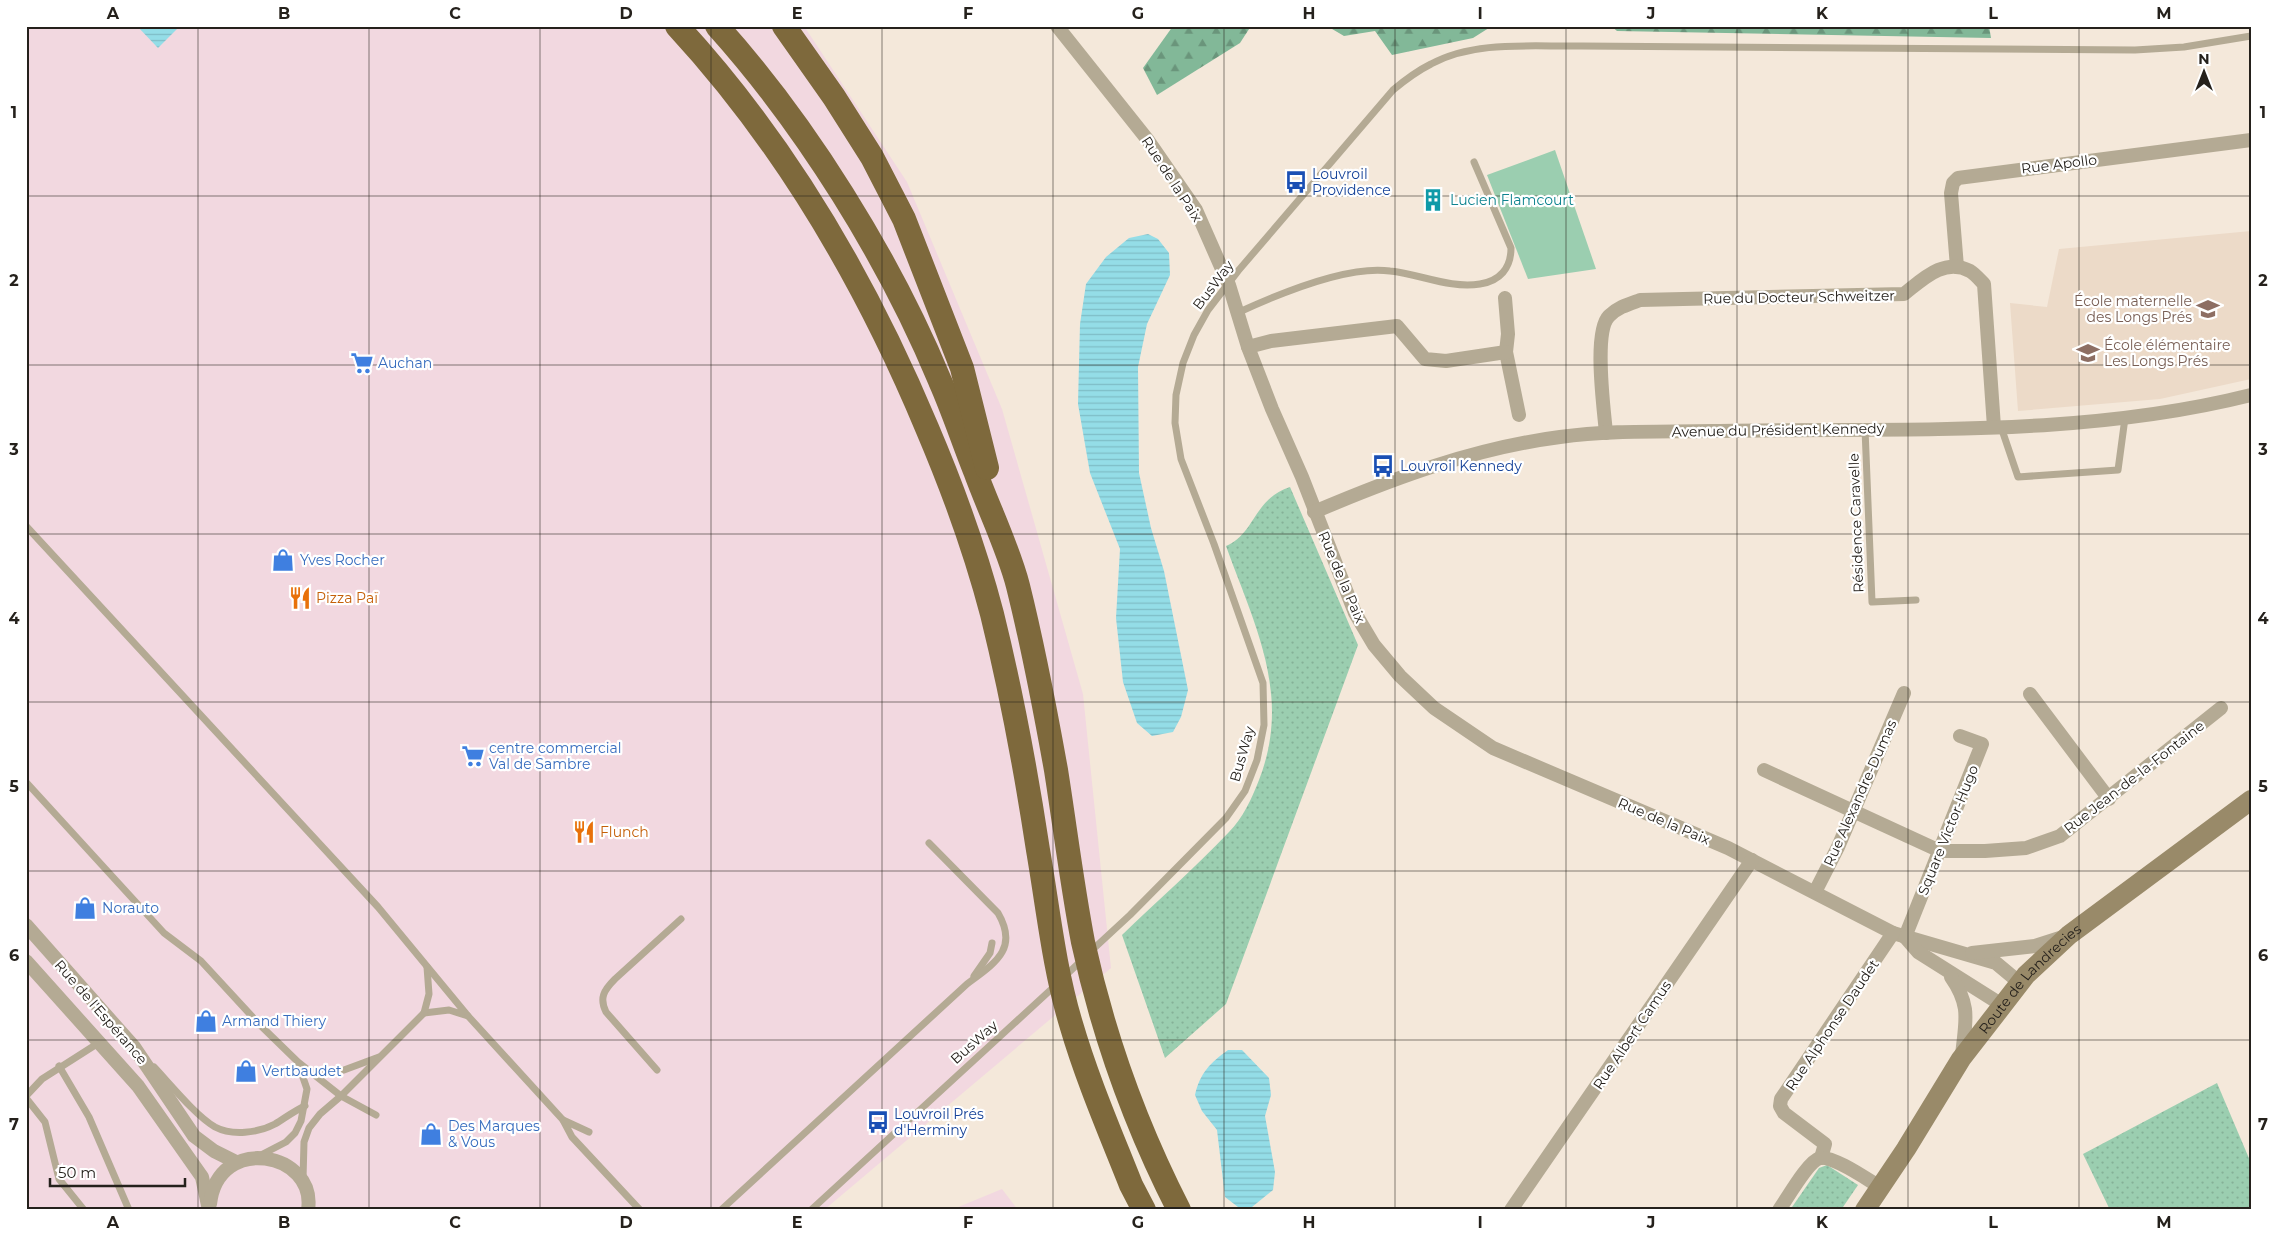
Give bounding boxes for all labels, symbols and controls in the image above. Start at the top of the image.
text: A [106,4,120,23]
text: B [278,4,290,23]
text: C [449,4,461,23]
text: D [619,4,633,23]
text: E [792,4,802,23]
text: F [963,4,973,23]
text: G [1132,4,1144,23]
text: H [1303,4,1315,23]
text: I [1477,4,1483,23]
text: J [1646,4,1655,23]
text: K [1816,4,1829,23]
text: L [1988,4,1998,23]
text: M [2156,4,2172,23]
north arrow [2180,48,2230,98]
text: N [2198,50,2210,68]
text: 1 [11,103,17,122]
text: 1 [2260,103,2266,122]
street label: Rue de la Paix [1138,133,1207,226]
street label: Rue Apollo [2020,150,2098,178]
place label: Louvroil Providence [1312,165,1391,199]
bus stop icon: Louvroil Providence [1283,169,1309,195]
building icon: Lucien Flamcourt [1420,187,1446,213]
place label: Lucien Flamcourt [1450,191,1574,209]
street label: BusWay [1189,256,1238,313]
text: 2 [9,271,19,290]
text: 2 [2258,271,2268,290]
street label: Rue du Docteur Schweitzer [1703,286,1895,308]
place label: École maternelle des Longs Prés [2074,292,2192,326]
school or university icon: École maternelle des Longs Prés [2195,296,2221,322]
place label: École élémentaire Les Longs Prés [2104,336,2230,370]
school or university icon: École élémentaire Les Longs Prés [2075,340,2101,366]
supermarket icon: Auchan [349,350,375,376]
place label: Auchan [378,354,432,372]
street label: Avenue du Président Kennedy [1672,419,1885,441]
text: 3 [8,440,19,459]
text: 3 [2257,440,2268,459]
bus stop icon: Louvroil Kennedy [1370,453,1396,479]
street label: Résidence Caravelle [1845,453,1867,593]
place label: Louvroil Kennedy [1400,457,1522,475]
street label: Rue de la Paix [1315,528,1370,626]
shop icon: Yves Rocher [270,547,296,573]
place label: Yves Rocher [300,551,385,569]
restaurant icon: Pizza Paï [287,585,313,611]
place label: Pizza Paï [316,589,378,607]
text: 4 [8,609,20,628]
text: 4 [2257,609,2269,628]
street label: Rue Alexandre-Dumas [1820,717,1901,869]
street label: Rue Jean-de-la-Fontaine [2060,717,2208,837]
street label: BusWay [1225,724,1259,784]
place label: centre commercial Val de Sambre [489,739,622,773]
supermarket icon: centre commercial Val de Sambre [460,743,486,769]
street label: Square Victor-Hugo [1914,762,1982,898]
text: 5 [9,777,19,796]
text: 5 [2258,777,2268,796]
street label: Rue de la Paix [1615,794,1713,849]
restaurant icon: Flunch [571,819,597,845]
place label: Flunch [600,823,649,841]
shop icon: Norauto [72,895,98,921]
place label: Norauto [102,899,159,917]
street label: Route de Landrecies [1975,920,2085,1038]
text: 6 [9,946,19,965]
text: 6 [2258,946,2268,965]
street label: Rue de l'Espérance [51,956,151,1068]
street label: Rue Alphonse Daudet [1781,956,1883,1094]
street label: Rue Albert Camus [1589,977,1675,1093]
shop icon: Armand Thiery [193,1008,219,1034]
place label: Armand Thiery [222,1012,327,1030]
street label: BusWay [947,1016,1002,1068]
shop icon: Vertbaudet [233,1058,259,1084]
place label: Vertbaudet [262,1062,342,1080]
place label: Louvroil Prés d'Herminy [894,1105,984,1139]
bus stop icon: Louvroil Prés d'Herminy [865,1109,891,1135]
text: 7 [9,1115,19,1134]
text: 7 [2258,1115,2268,1134]
place label: Des Marques & Vous [448,1117,540,1151]
shop icon: Des Marques & Vous [418,1121,444,1147]
scale bar [50,1156,185,1188]
text: 50 m [58,1163,96,1182]
text: A [106,1213,120,1232]
text: B [278,1213,290,1232]
text: C [449,1213,461,1232]
text: D [619,1213,633,1232]
text: E [792,1213,802,1232]
text: F [963,1213,973,1232]
text: G [1132,1213,1144,1232]
text: H [1303,1213,1315,1232]
text: I [1477,1213,1483,1232]
text: J [1646,1213,1655,1232]
text: K [1816,1213,1829,1232]
text: L [1988,1213,1998,1232]
text: M [2156,1213,2172,1232]

